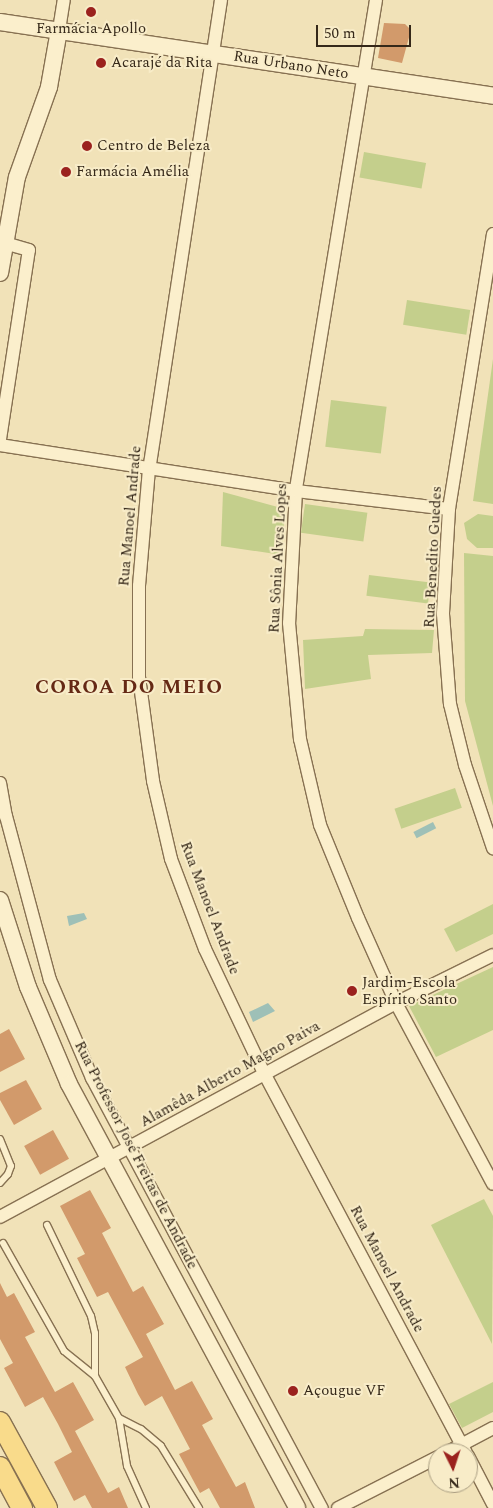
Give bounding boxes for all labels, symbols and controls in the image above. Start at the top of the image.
marker: Farmácia Apollo [85,6,97,18]
scale bar [318,15,413,47]
place label: Farmácia Apollo [36,20,146,38]
text: 50 m [324,22,356,45]
street label: Rua Urbano Neto [232,47,350,83]
place label: Acarajé da Rita [111,54,212,72]
marker: Acarajé da Rita [95,57,107,69]
place label: Centro de Beleza [97,137,210,155]
marker: Centro de Beleza [81,140,93,152]
place label: Farmácia Amélia [76,163,189,181]
marker: Farmácia Amélia [60,166,72,178]
street label: Rua Manoel Andrade [115,445,145,587]
street label: Rua Sônia Alves Lopes [265,482,291,634]
street label: Rua Benedito Guedes [420,486,446,628]
district label: COROA DO MEIO [33,675,225,699]
street label: Rua Manoel Andrade [176,839,244,977]
place label: Jardim-Escola Espírito Santo [362,973,457,1008]
marker: Jardim-Escola Espírito Santo [346,985,358,997]
street label: Alamêda Alberto Magno Paiva [137,1017,323,1131]
street label: Rua Professor José Freitas de Andrade [70,1038,202,1272]
street label: Rua Manoel Andrade [346,1203,428,1335]
place label: Açougue VF [303,1382,386,1400]
marker: Açougue VF [287,1385,299,1397]
north arrow [428,1443,478,1493]
text: N [448,1472,460,1493]

